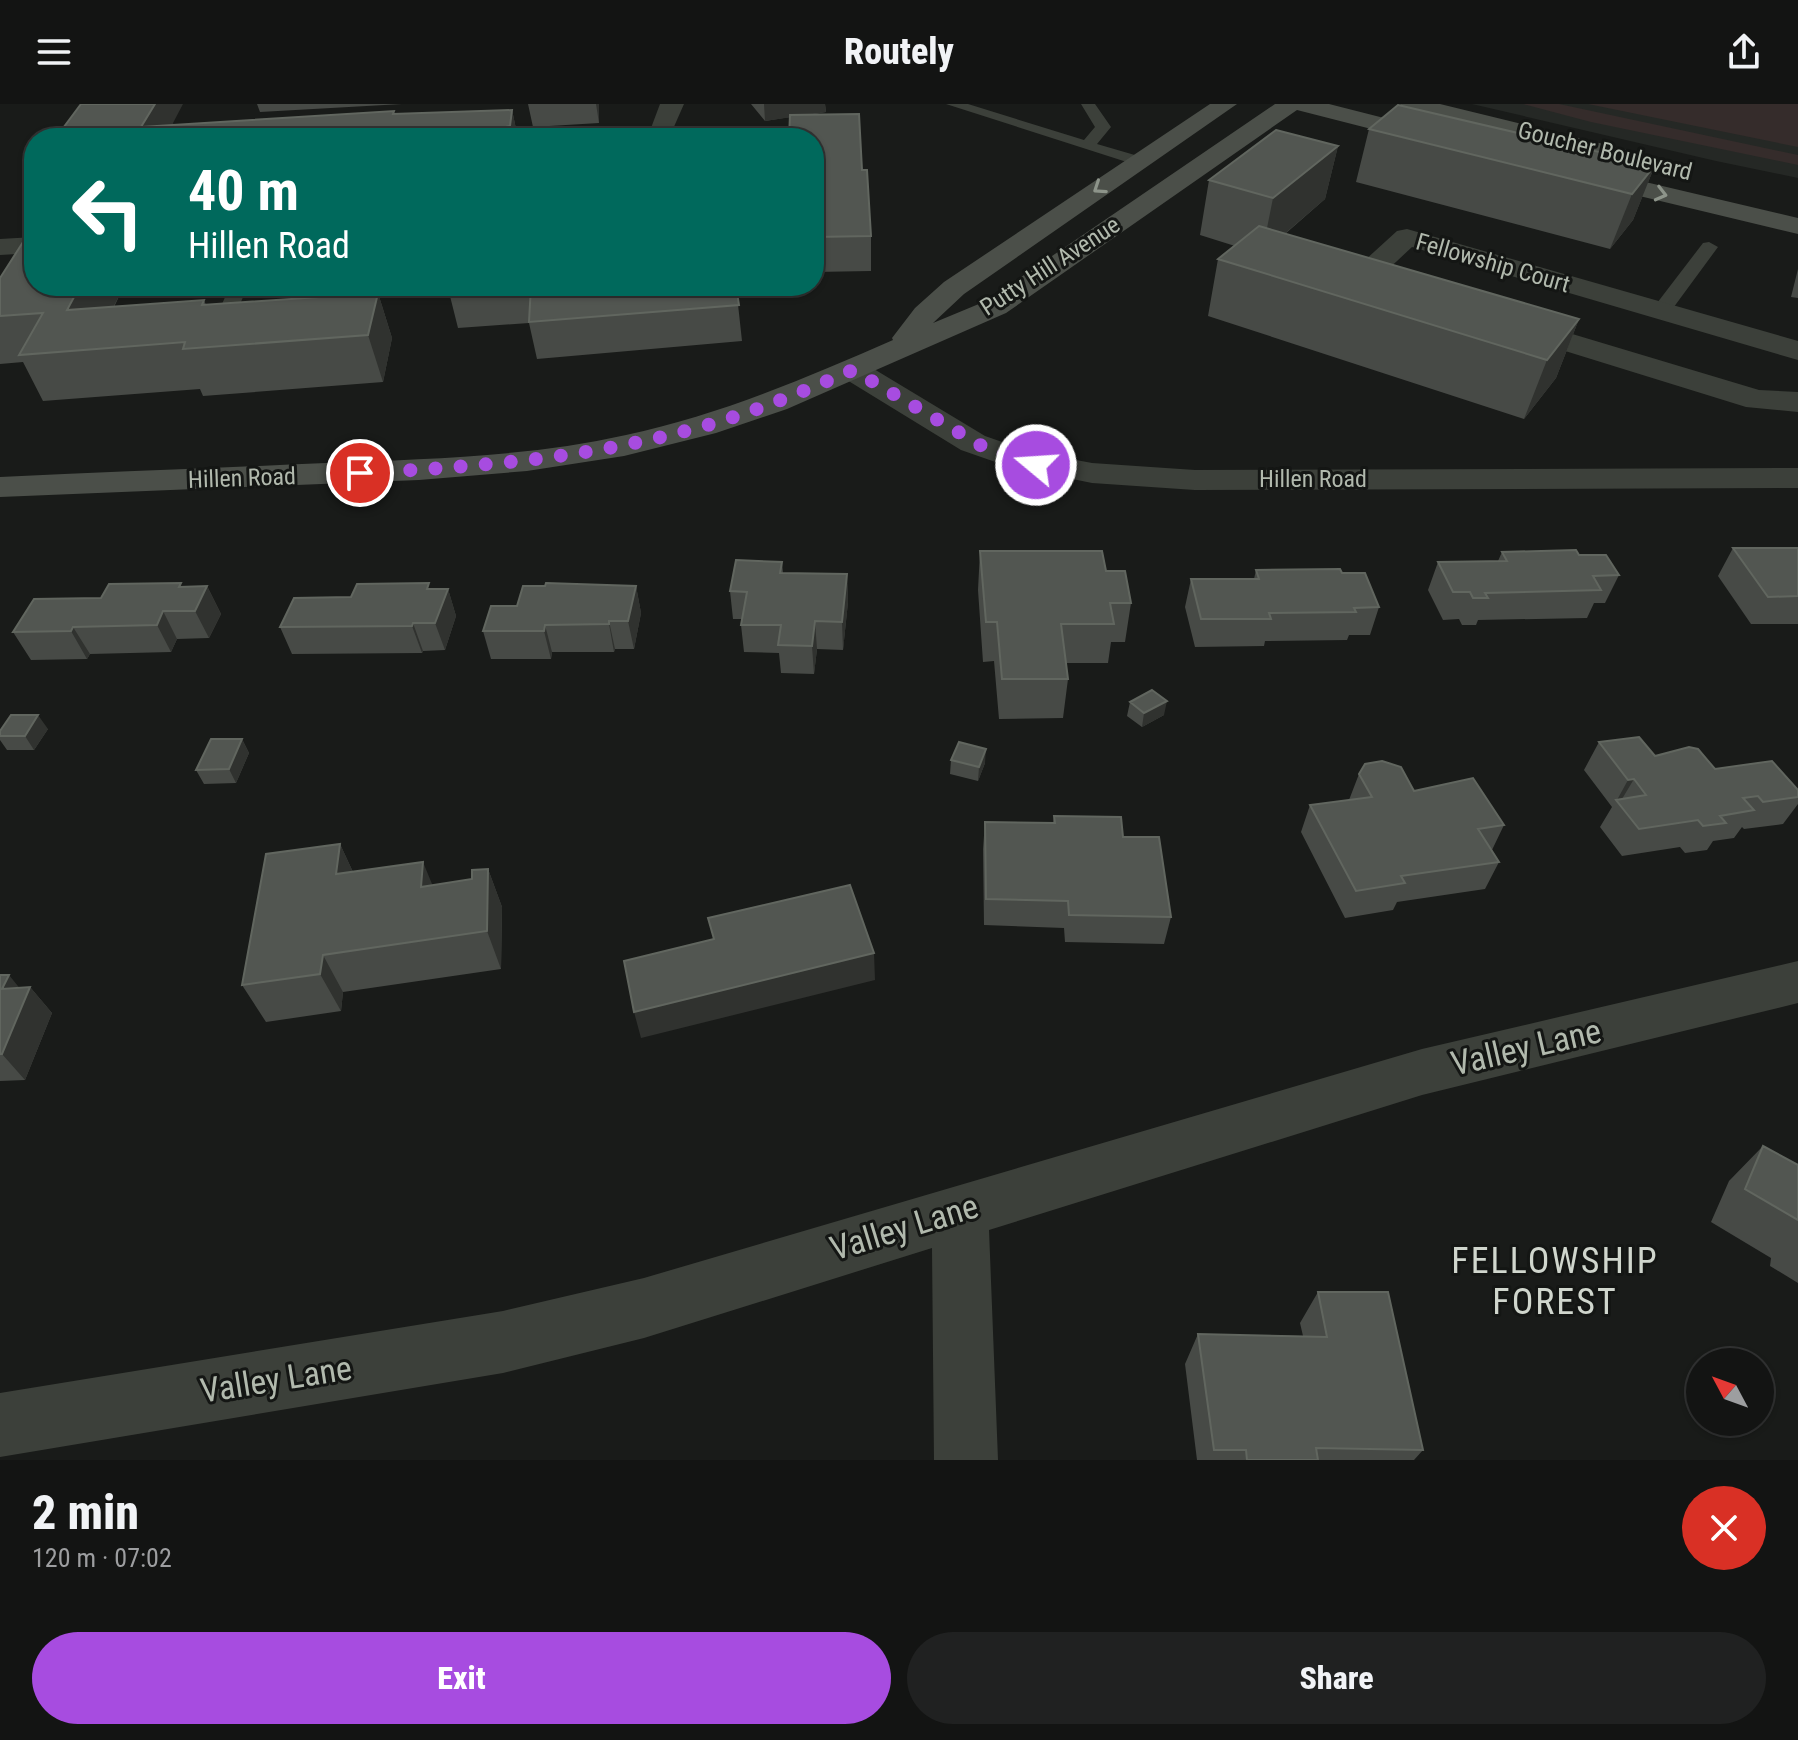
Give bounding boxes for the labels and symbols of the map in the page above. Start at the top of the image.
street label: Goucher Boulevard [1515,116,1695,186]
one-way arrow [1094,178,1108,193]
one-way arrow [1653,185,1667,202]
street label: Putty Hill Avenue [975,211,1125,321]
street label: Fellowship Court [1413,228,1573,298]
position arrow [994,423,1078,507]
pin [326,439,394,507]
street label: Hillen Road [188,462,296,494]
street label: Hillen Road [1259,465,1367,493]
street label: Valley Lane [1447,1010,1605,1084]
street label: Valley Lane [825,1186,983,1268]
district label: FELLOWSHIP FOREST [1451,1240,1659,1323]
street label: Valley Lane [197,1347,355,1411]
north arrow [1686,1348,1774,1436]

